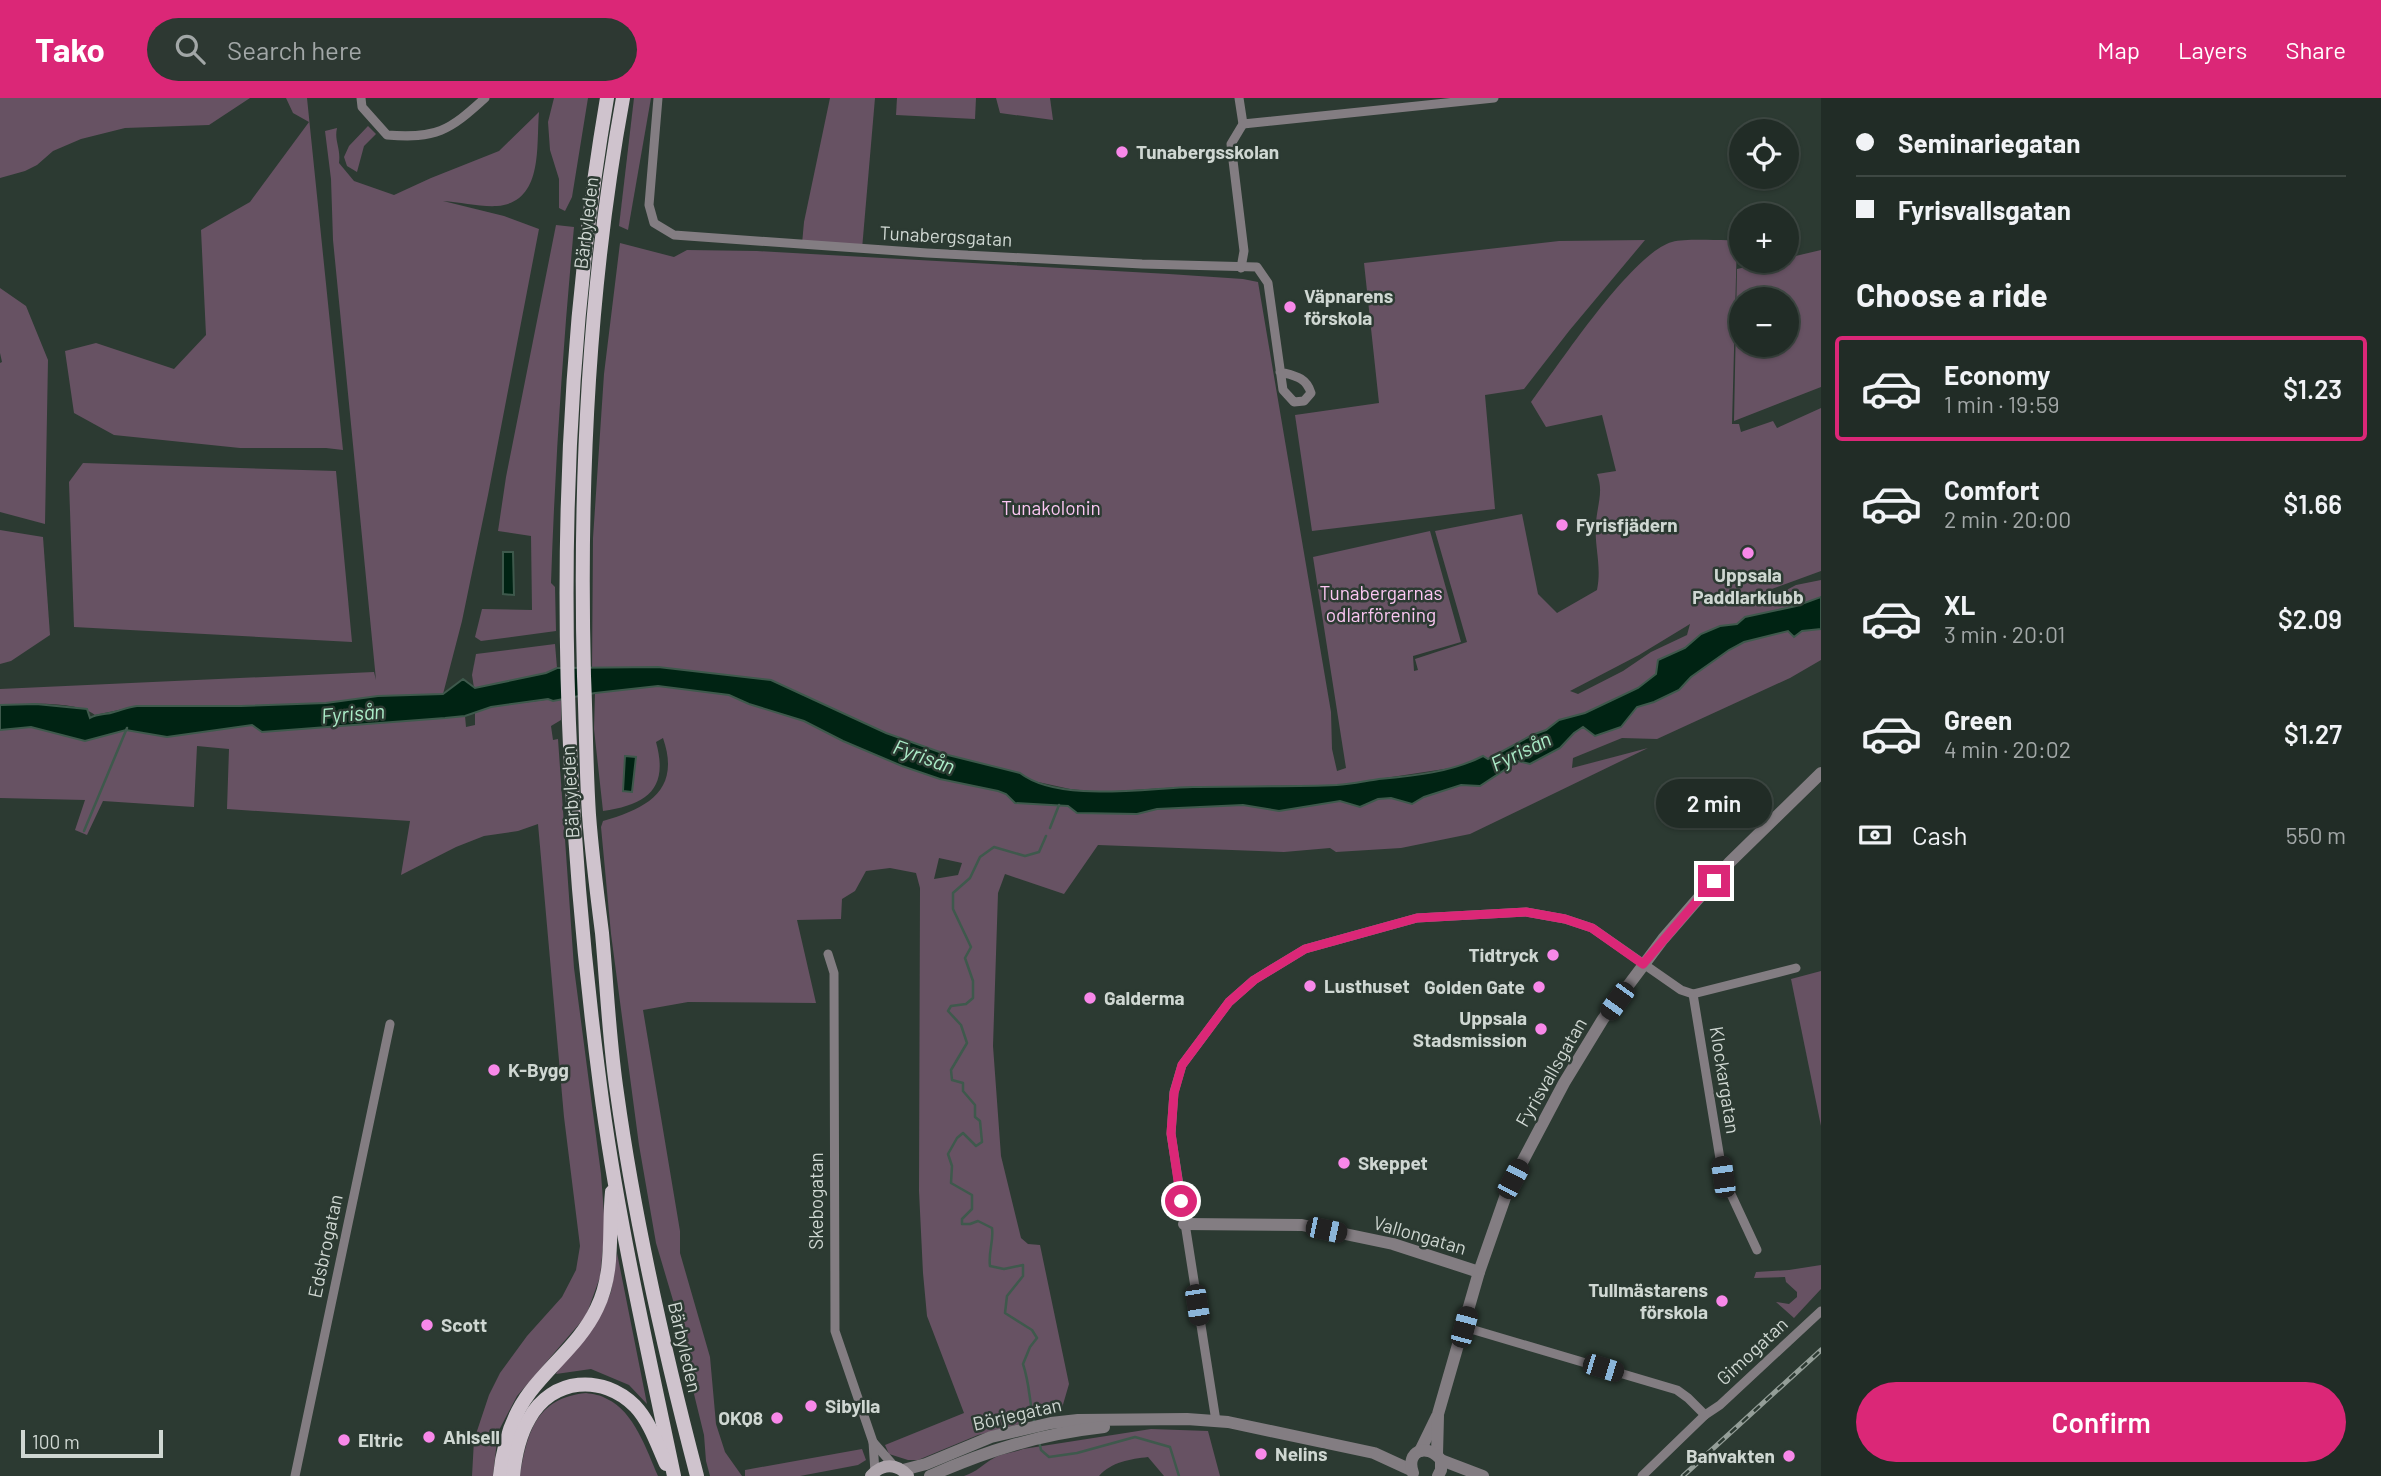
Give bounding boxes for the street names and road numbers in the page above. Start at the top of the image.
street label: Bärbyleden [568,176,603,270]
street label: Tunabergsgatan [879,221,1013,250]
street label: Bärbyleden [556,745,583,839]
street label: Fyrisvallsgatan [1510,1013,1591,1130]
street label: Klockargatan [1706,1024,1745,1135]
street label: Skebogatan [804,1152,827,1250]
street label: Edsbrogatan [302,1192,347,1300]
street label: Vallongatan [1371,1210,1469,1259]
street label: Bärbyleden [664,1299,707,1395]
street label: Gimogatan [1711,1312,1792,1389]
street label: Börjegatan [970,1392,1064,1435]

